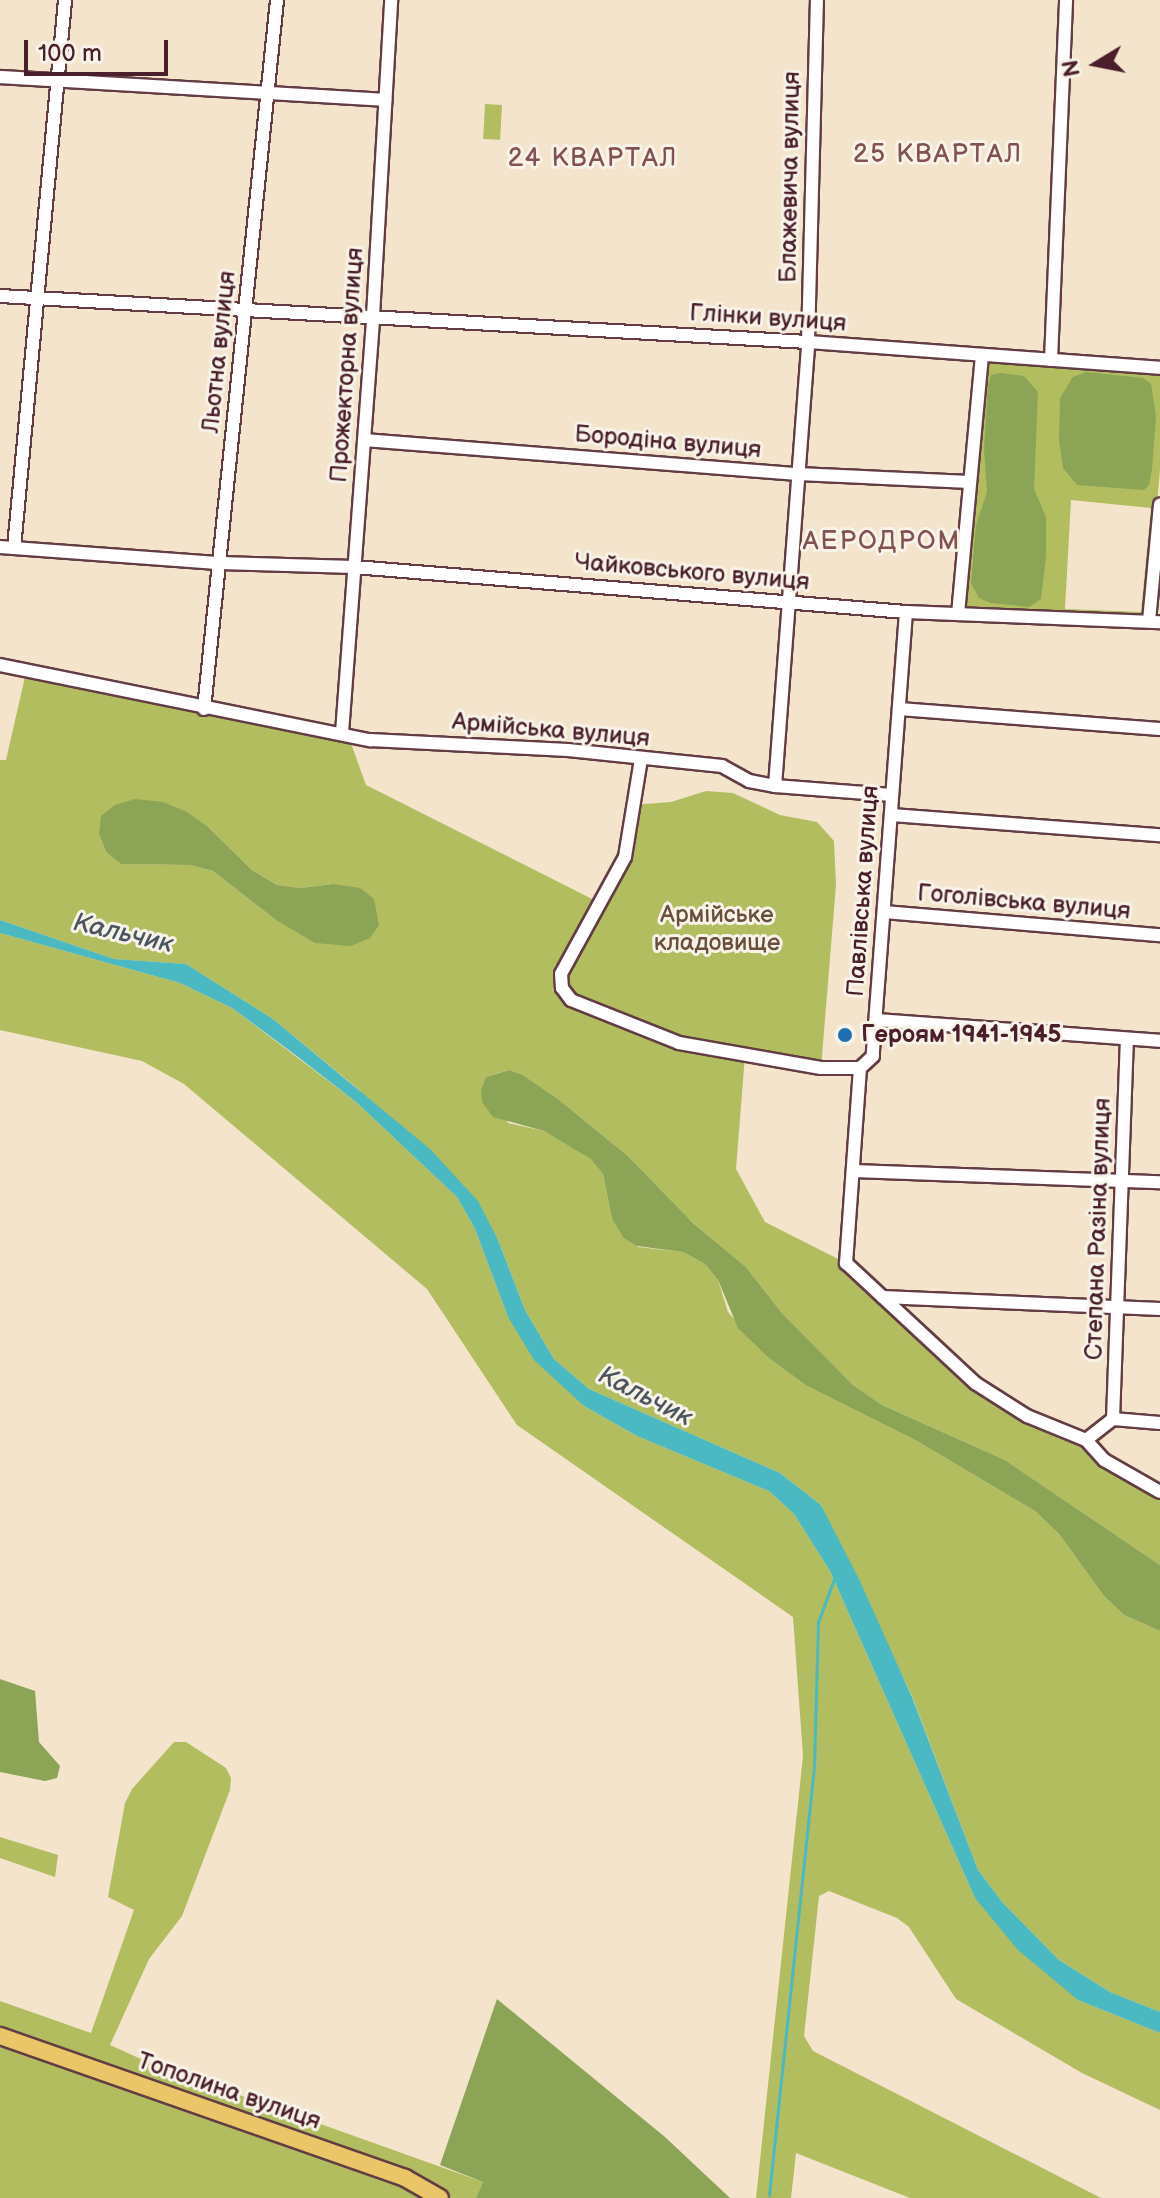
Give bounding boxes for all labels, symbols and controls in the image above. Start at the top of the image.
scale bar [28,24,172,74]
north arrow [1056,24,1136,104]
text: 100 m [38,39,102,68]
text: N [1057,58,1087,79]
street label: Блажевича вулиця [774,71,806,283]
district label: 25 КВАРТАЛ [853,139,1023,171]
district label: 24 КВАРТАЛ [508,143,678,175]
street label: Прожекторна вулиця [324,246,370,484]
street label: Льотна вулиця [196,270,242,434]
street label: Глінки вулиця [689,298,847,338]
street label: Бородіна вулиця [573,419,763,465]
district label: АЕРОДРОМ [803,526,961,558]
street label: Чайковського вулиця [573,547,811,597]
street label: Армійська вулиця [451,707,651,753]
street label: Павлівська вулиця [841,784,885,998]
street label: Гоголівська вулиця [916,878,1132,926]
park label: Армійське кладовище [654,901,780,957]
water label: Кальчик [70,907,176,961]
place label: Героям 1941-1945 [861,1021,1061,1049]
marker: Героям 1941-1945 [836,1026,854,1044]
street label: Степана Разіна вулиця [1079,1097,1117,1361]
water label: Кальчик [593,1360,697,1434]
street label: Тополина вулиця [134,2046,324,2136]

